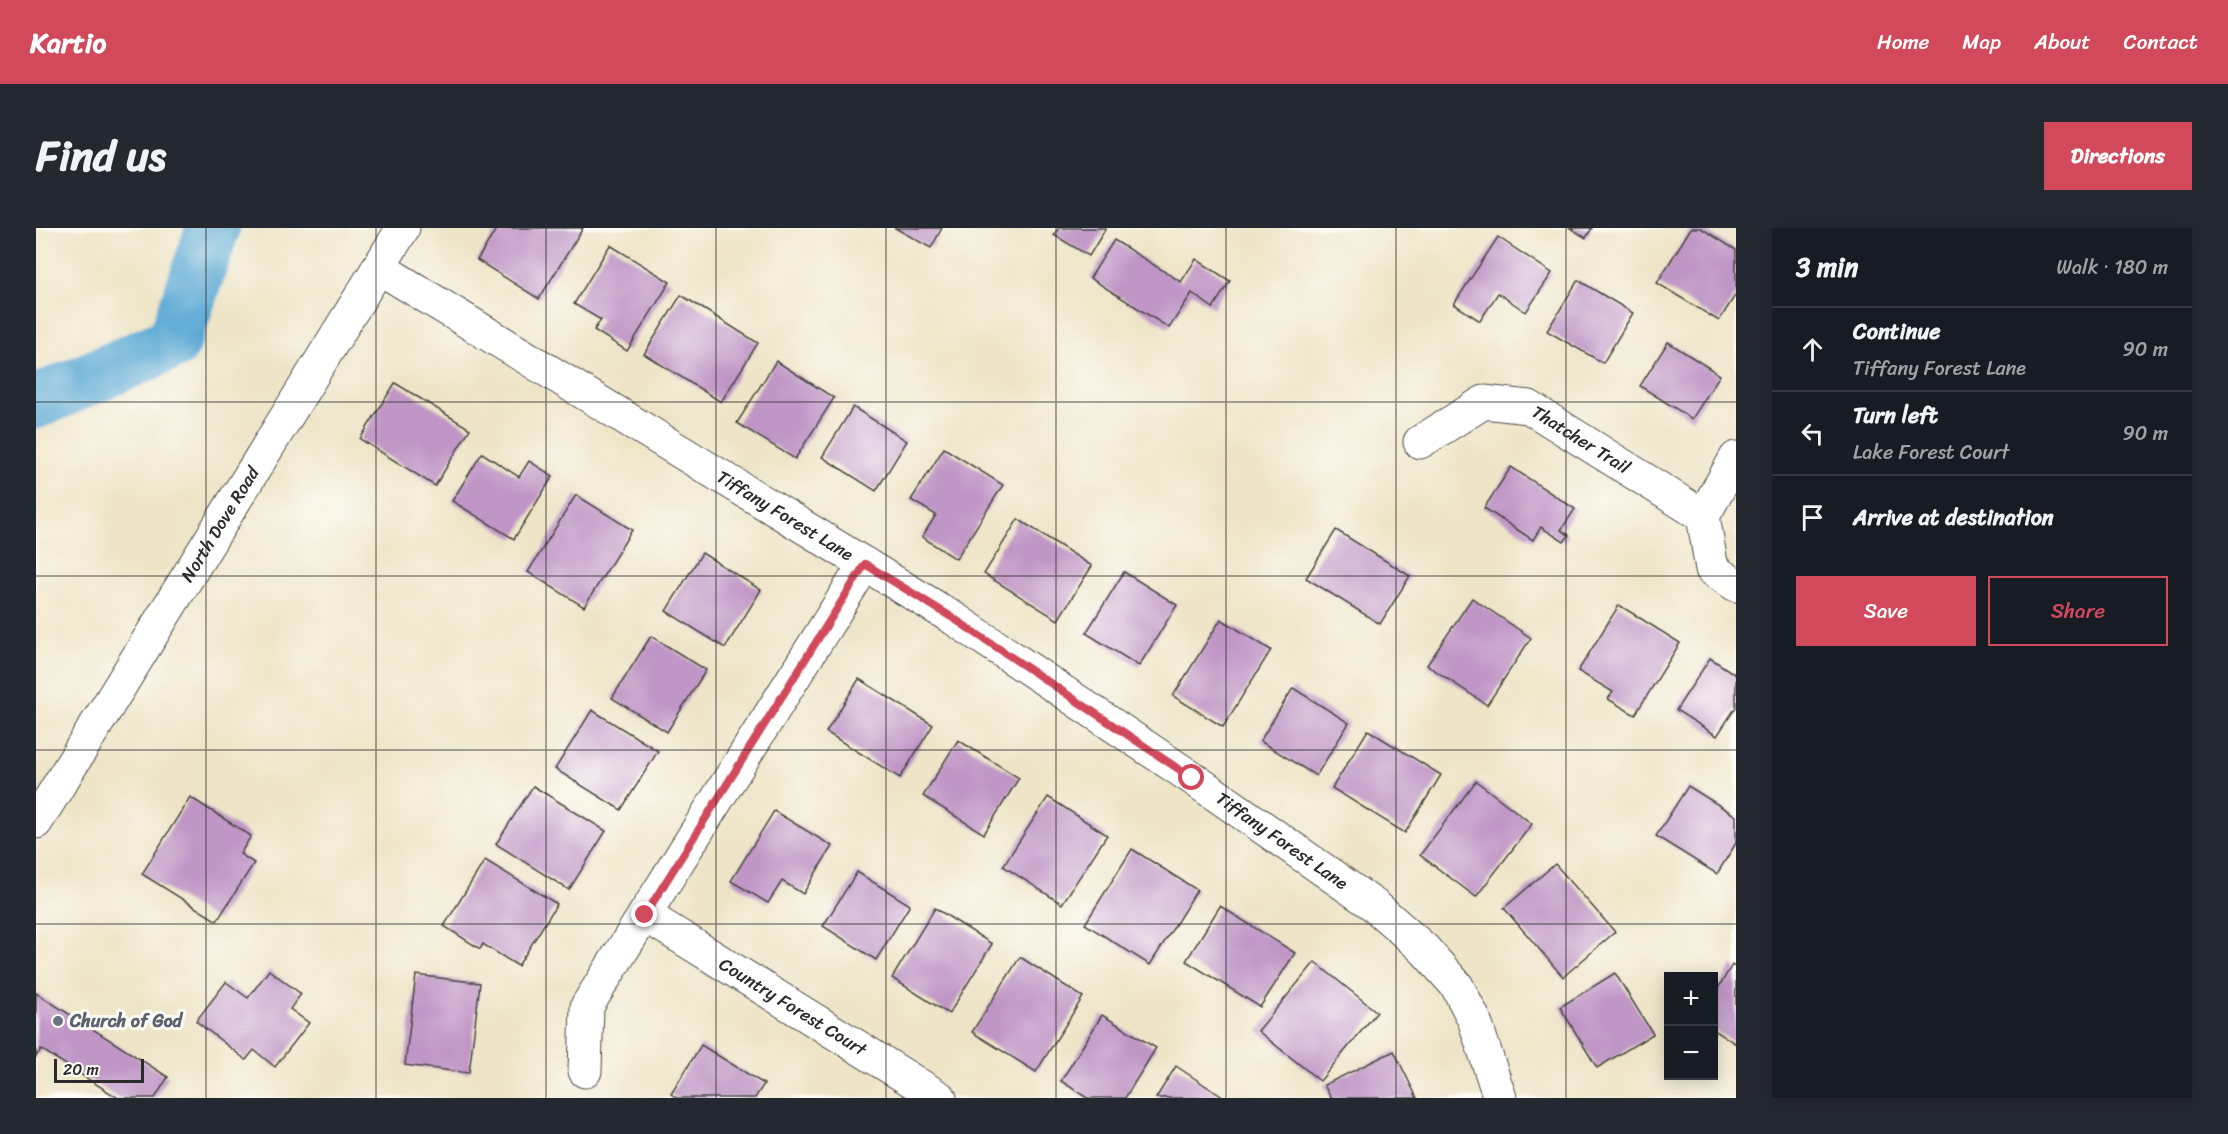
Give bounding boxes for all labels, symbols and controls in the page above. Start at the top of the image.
text: Kartio [30,18,106,67]
text: Home [1877,23,1929,61]
text: Map [1962,23,2001,61]
text: About [2034,23,2091,61]
text: Contact [2124,23,2198,61]
text: Find us [36,119,166,193]
button: Directions [2044,122,2192,190]
text: 3 min [1796,244,1858,290]
text: Walk · 180 m [2057,250,2168,285]
text: Continue [1853,312,1941,351]
text: 90 m [2123,332,2168,367]
icon: ahead [1796,333,1829,366]
text: Tiffany Forest Lane [1853,351,2026,386]
street label: Thatcher Trail [1525,396,1637,483]
text: Turn left [1853,396,1938,435]
text: 90 m [2123,416,2168,451]
icon: left [1796,417,1829,450]
text: Lake Forest Court [1853,435,2009,470]
street label: North Dove Road [172,459,269,588]
street label: Tiffany Forest Lane [710,461,860,570]
text: Arrive at destination [1853,498,2054,537]
icon: arrive [1796,501,1829,534]
button: Save [1796,576,1976,646]
button: Share [1988,576,2168,646]
route start [1178,764,1204,790]
street label: Tiffany Forest Lane [1209,783,1355,899]
route end [631,901,657,927]
street label: Country Forest Court [713,949,874,1065]
map controls [1664,972,1718,1080]
button: + [1664,972,1718,1026]
place label: Church of God [69,1005,184,1037]
marker: Church of God [51,1014,65,1028]
button: − [1664,1026,1718,1080]
text: 20 m [63,1055,99,1084]
scale bar [54,1056,144,1084]

